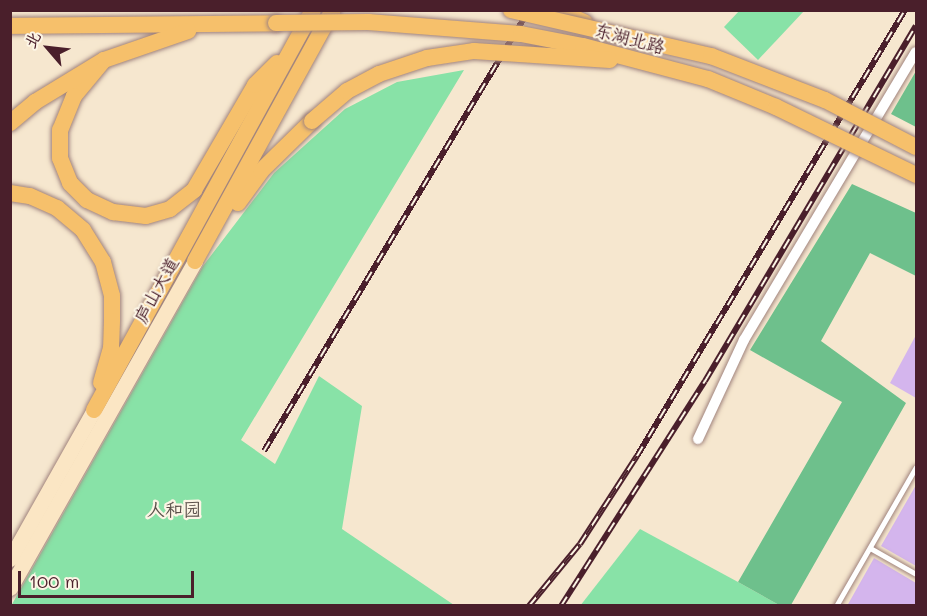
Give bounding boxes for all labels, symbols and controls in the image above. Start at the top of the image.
north arrow [18,18,78,78]
street label: 东湖北路 [592,18,668,58]
text: 北 [19,27,45,51]
street label: 庐山大道 [129,253,183,327]
park label: 人和园 [147,498,201,520]
scale bar [21,559,196,597]
text: 100 m [29,569,79,593]

